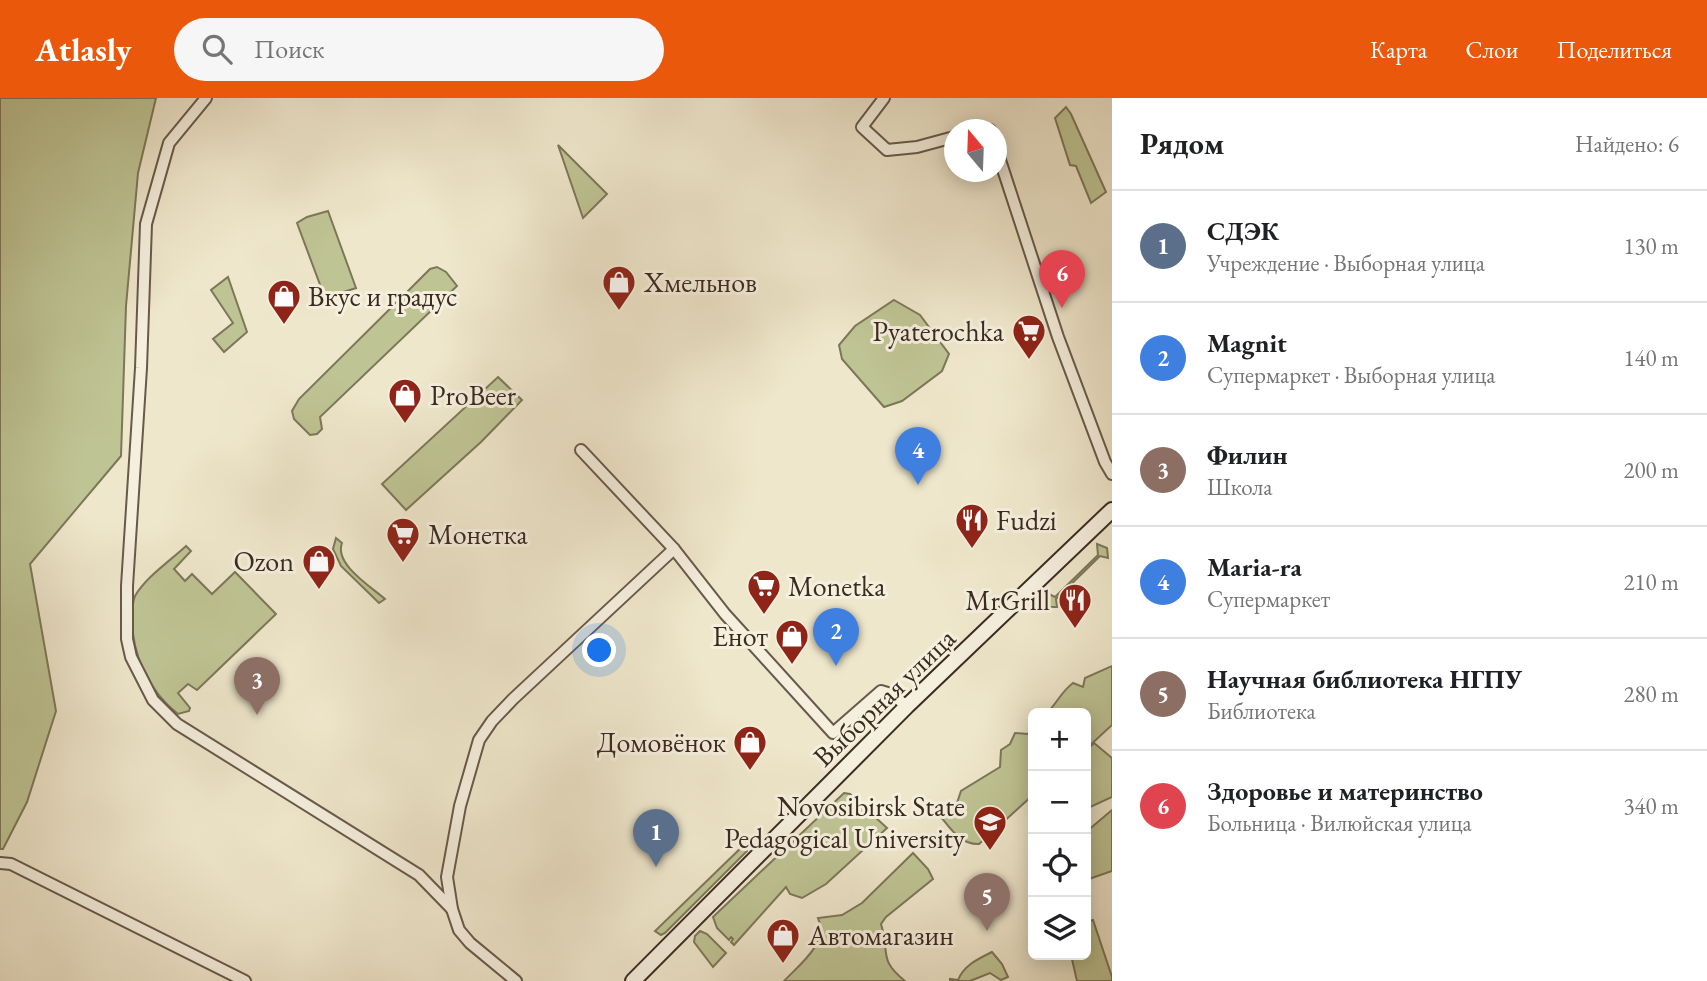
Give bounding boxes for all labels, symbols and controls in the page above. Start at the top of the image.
search box [174,18,664,81]
text: Atlasly [35,28,132,71]
icon: search [198,30,236,68]
text: Поиск [254,32,325,66]
text: Карта [1370,34,1427,65]
text: Слои [1465,34,1519,65]
text: Поделиться [1557,34,1672,65]
north arrow [944,119,1007,182]
text: Рядом [1140,124,1224,163]
text: Найдено: 6 [1575,129,1679,159]
text: СДЭК [1207,214,1279,248]
text: 1 [1157,231,1169,261]
text: 130 m [1623,231,1679,261]
text: Учреждение · Выборная улица [1207,248,1485,278]
pin: 6 [1039,250,1085,308]
shop icon: Хмельнов [600,263,638,312]
place label: Хмельнов [643,264,757,300]
shop icon: Вкус и градус [265,277,303,326]
place label: Вкус и градус [308,278,458,314]
supermarket icon: Pyaterochka [1010,312,1048,361]
place label: Pyaterochka [872,313,1005,349]
text: Magnit [1207,326,1287,360]
text: 2 [1157,343,1169,373]
text: 140 m [1623,343,1679,373]
text: Супермаркет · Выборная улица [1207,360,1495,390]
shop icon: ProBeer [386,376,424,425]
place label: ProBeer [430,377,517,413]
pin: 4 [895,427,941,485]
text: Филин [1207,438,1288,472]
text: 3 [1157,455,1169,485]
text: 200 m [1623,455,1679,485]
text: Школа [1207,472,1272,502]
restaurant icon: Fudzi [953,501,991,550]
place label: Fudzi [996,502,1057,538]
supermarket icon: Монетка [384,515,422,564]
place label: Монетка [428,516,528,552]
shop icon: Ozon [300,542,338,591]
place label: Ozon [233,543,294,579]
text: Maria-ra [1207,550,1302,584]
supermarket icon: Monetka [745,567,783,616]
text: 4 [1157,567,1169,597]
text: 210 m [1623,567,1679,597]
place label: Monetka [788,568,886,604]
restaurant icon: MrGrill [1056,581,1094,630]
place label: MrGrill [965,582,1050,618]
text: Супермаркет [1207,584,1330,614]
pin: 2 [813,608,859,666]
shop icon: Енот [773,617,811,666]
place label: Енот [712,618,769,654]
street label: Выборная улица [805,619,963,774]
your location [582,633,616,667]
pin: 3 [234,657,280,715]
text: Научная библиотека НГПУ [1207,662,1522,696]
text: 5 [1157,679,1169,709]
text: 280 m [1623,679,1679,709]
text: Библиотека [1207,696,1316,726]
map controls [1028,708,1091,960]
button: + [1028,708,1091,771]
shop icon: Домовёнок [731,723,769,772]
place label: Домовёнок [597,724,726,760]
button: − [1028,771,1091,834]
text: Здоровье и материнство [1207,774,1483,808]
place label: Novosibirsk State Pedagogical University [724,788,966,856]
text: 6 [1157,791,1169,821]
text: 340 m [1623,791,1679,821]
school or university icon: Novosibirsk State Pedagogical University [971,803,1009,852]
text: Больница · Вилюйская улица [1207,808,1472,838]
pin: 1 [633,809,679,867]
button: locate [1028,834,1091,897]
pin: 5 [964,873,1010,931]
button: layers [1028,897,1091,960]
shop icon: Автомагазин [764,916,802,965]
place label: Автомагазин [807,917,954,953]

